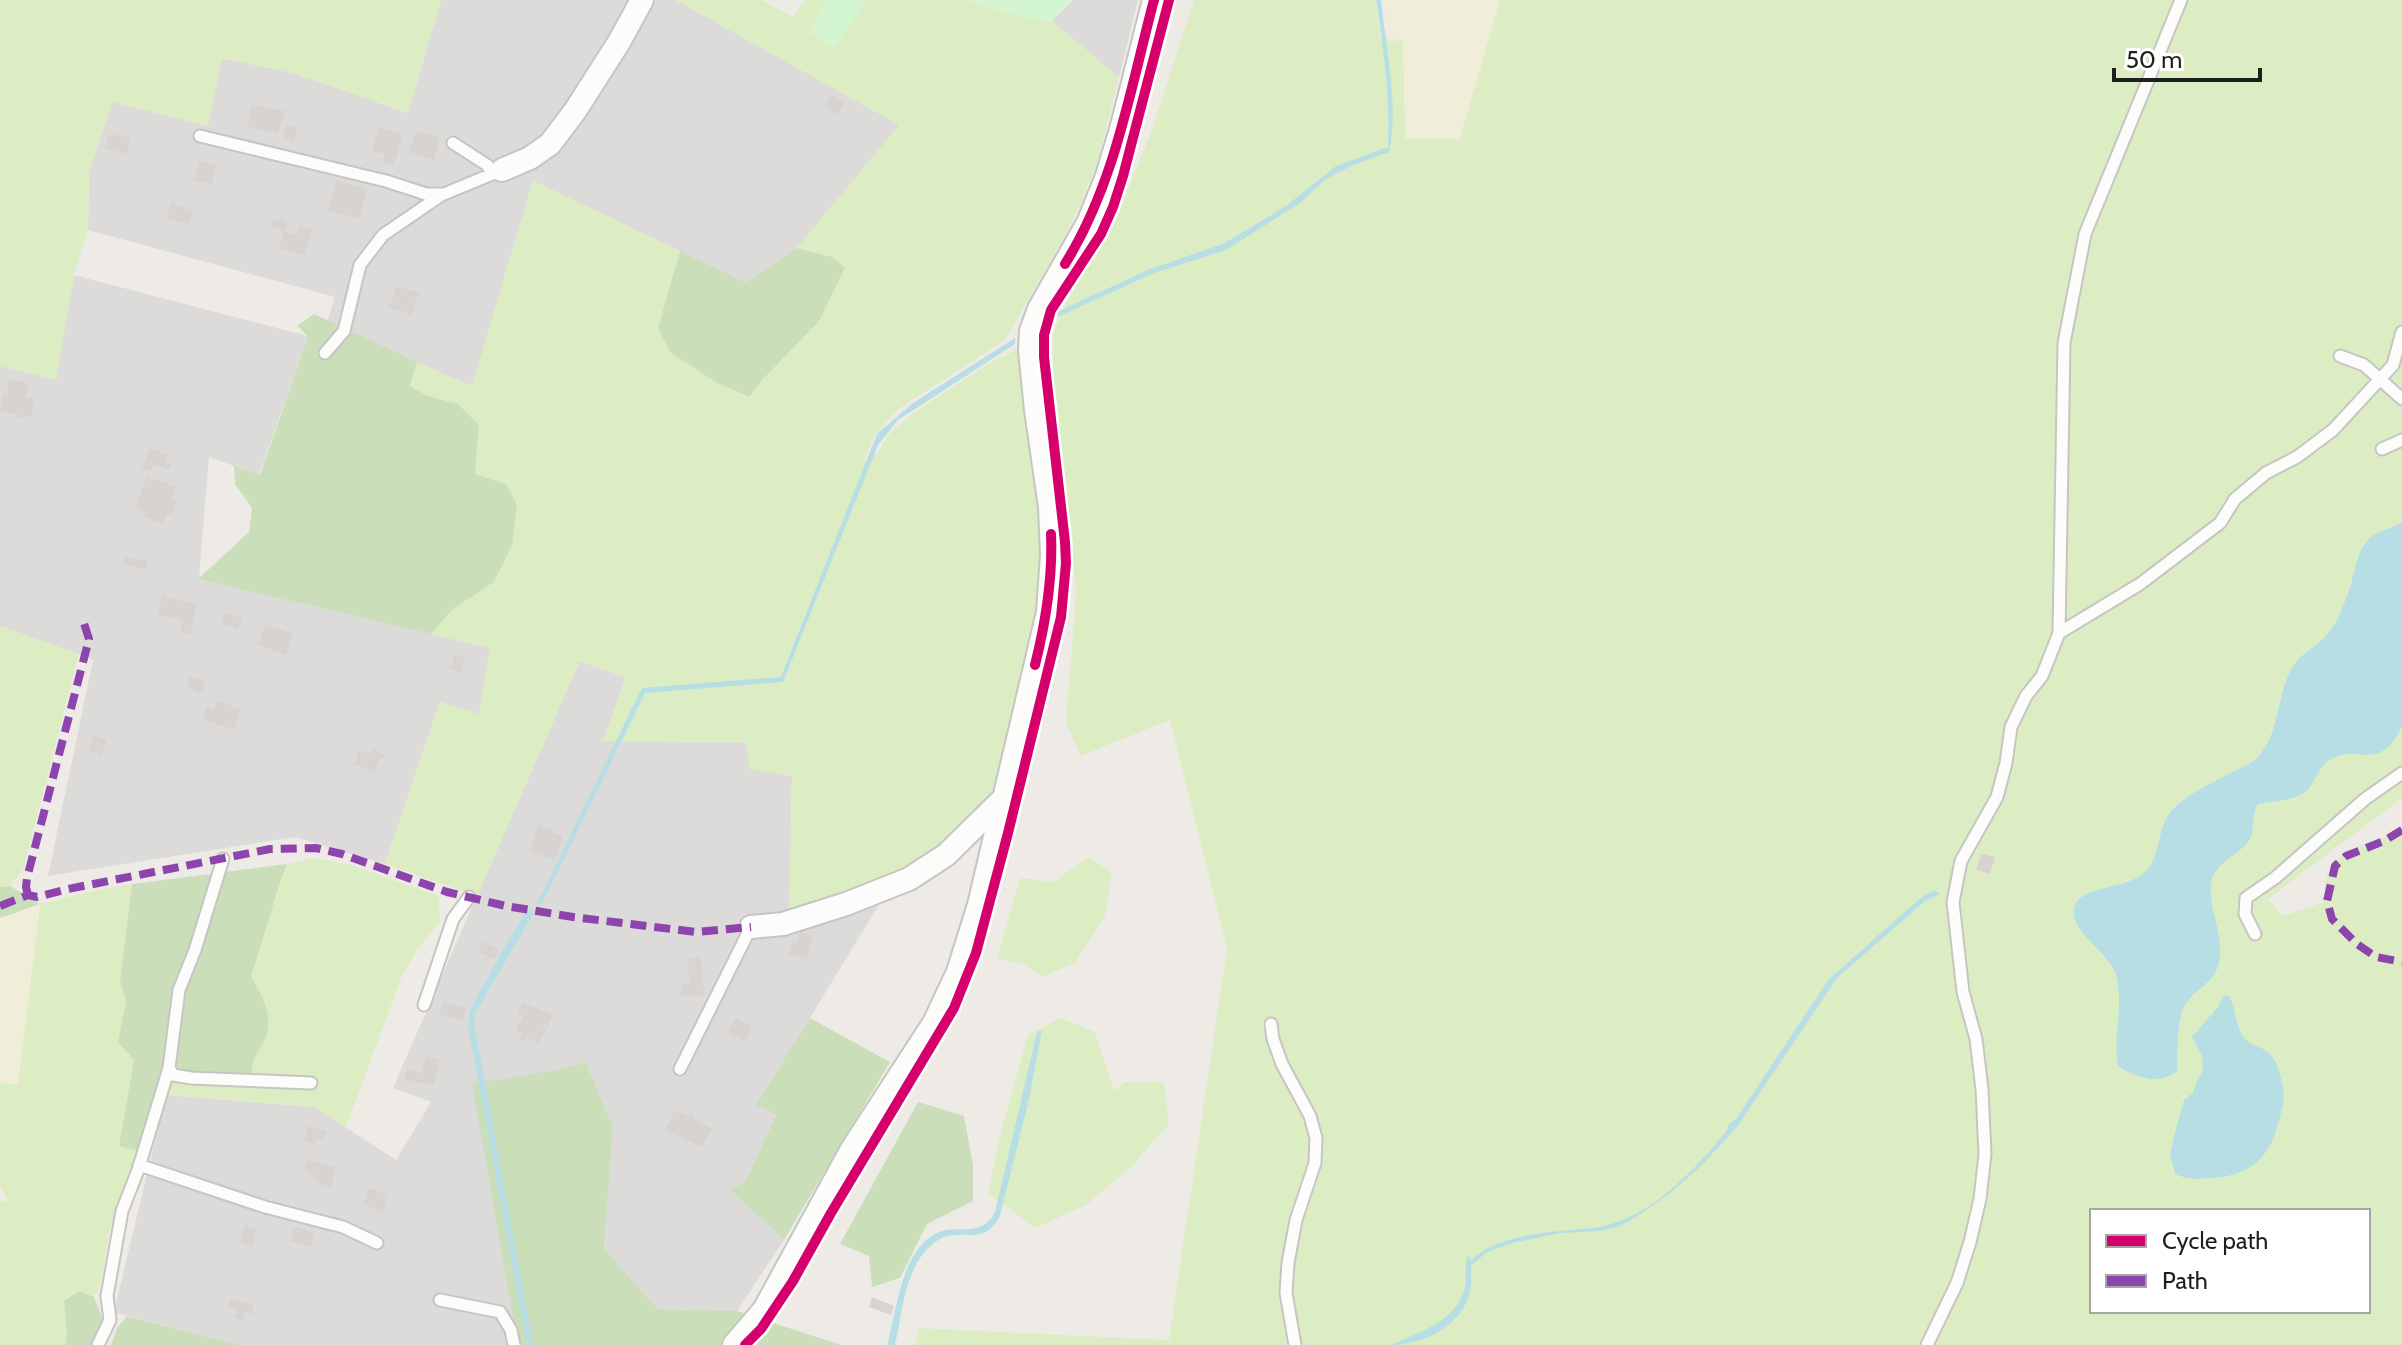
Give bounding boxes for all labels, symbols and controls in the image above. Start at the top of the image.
scale bar [2114,32,2260,82]
text: 50 m [2126,45,2182,74]
legend [2090,1209,2370,1313]
text: Cycle path [2162,1226,2268,1255]
text: Path [2162,1266,2208,1295]

